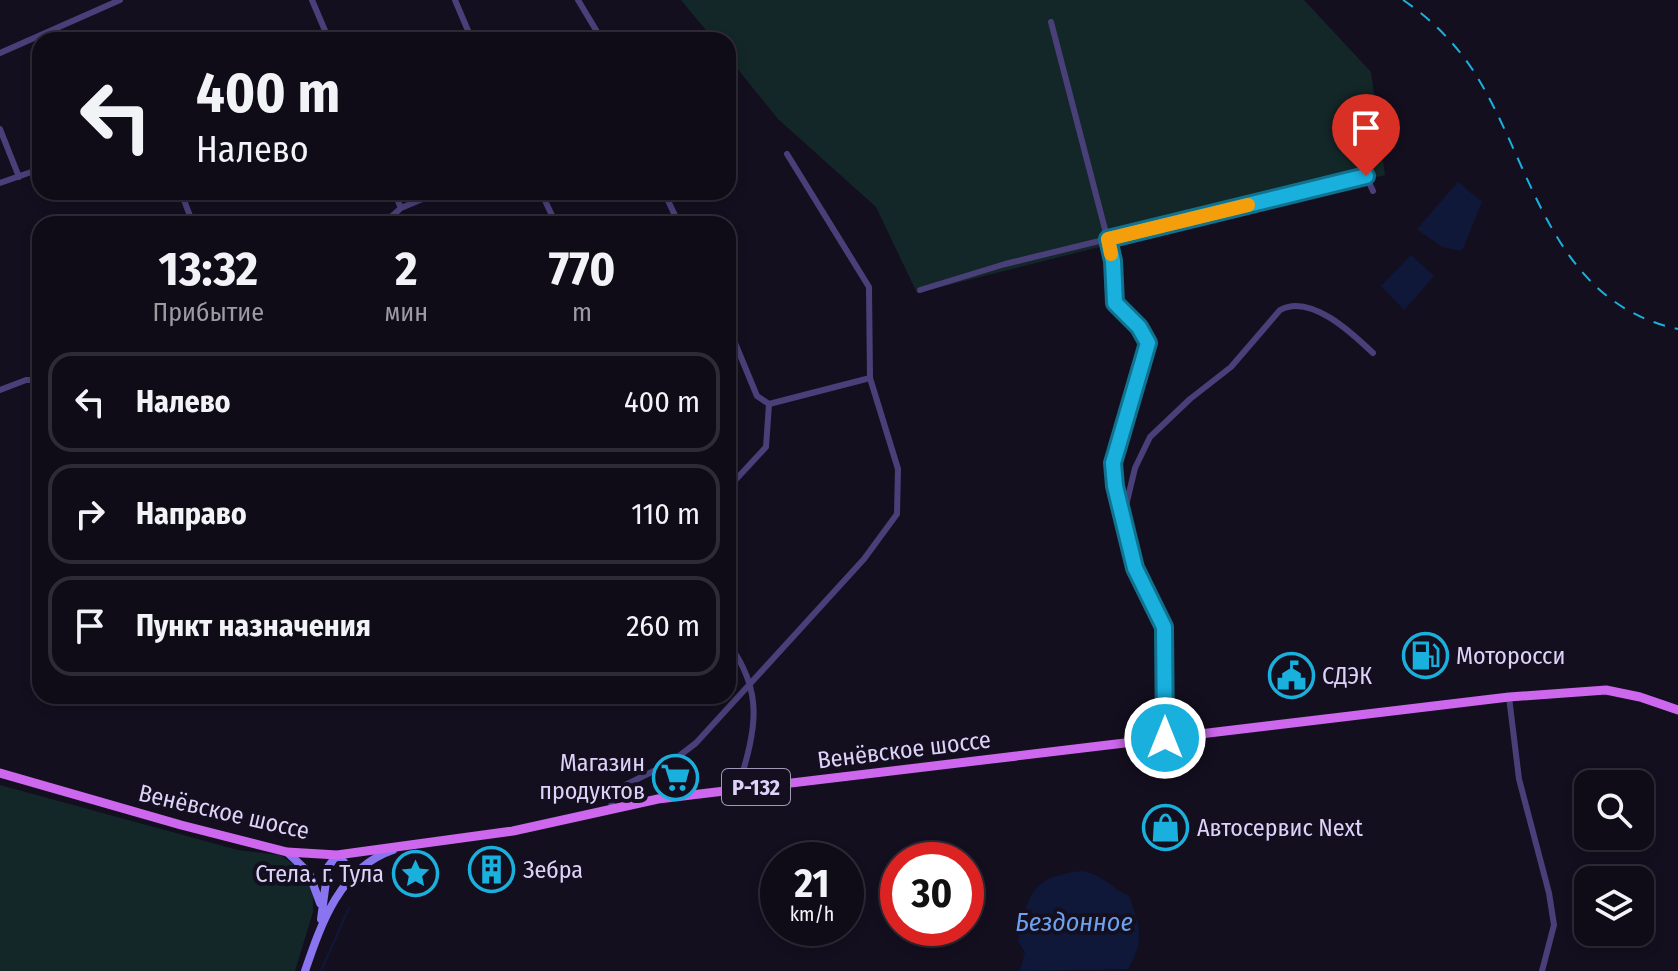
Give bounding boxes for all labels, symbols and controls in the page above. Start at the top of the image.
text: 400 m [196,60,340,127]
icon: left [64,64,168,168]
pin [1332,94,1400,176]
icon: arrive [1344,106,1388,150]
text: Налево [196,128,309,172]
text: 13:32 [159,240,258,298]
text: 2 [395,240,417,298]
text: 770 [549,240,616,298]
text: Прибытие [152,297,264,328]
text: мин [385,297,428,328]
text: m [572,297,592,328]
icon: left [68,380,112,424]
text: Налево [136,384,231,420]
text: 400 m [624,384,700,420]
icon: right [68,492,112,536]
text: Направо [136,496,247,532]
text: 110 m [631,496,700,532]
icon: arrive [68,604,112,648]
text: Пункт назначения [136,608,371,644]
text: 260 m [626,608,700,644]
fuel station icon: Моторосси [1401,632,1449,680]
place label: Моторосси [1456,642,1565,670]
public building icon: СДЭК [1267,652,1315,700]
place label: СДЭК [1322,662,1372,690]
position arrow [1123,696,1207,780]
street label: Венёвское шоссе [816,725,992,775]
place label: Магазин продуктов [539,749,645,805]
supermarket icon: Магазин продуктов [652,753,700,801]
road number: Р-132 [722,769,790,805]
map controls [1574,770,1654,946]
button: search [1574,770,1654,850]
street label: Венёвское шоссе [136,779,312,845]
shop icon: Автосервис Next [1142,804,1190,852]
place label: Автосервис Next [1197,814,1363,842]
speed limit sign: 30 [880,842,984,946]
building icon: Зебра [468,846,516,894]
place icon: Стела. г. Тула [391,850,439,898]
place label: Зебра [523,856,583,884]
place label: Стела. г. Тула [255,860,384,888]
text: 21 [795,860,829,908]
button: layers [1574,866,1654,946]
text: km/h [790,902,834,926]
water label: Бездонное [1015,907,1133,938]

